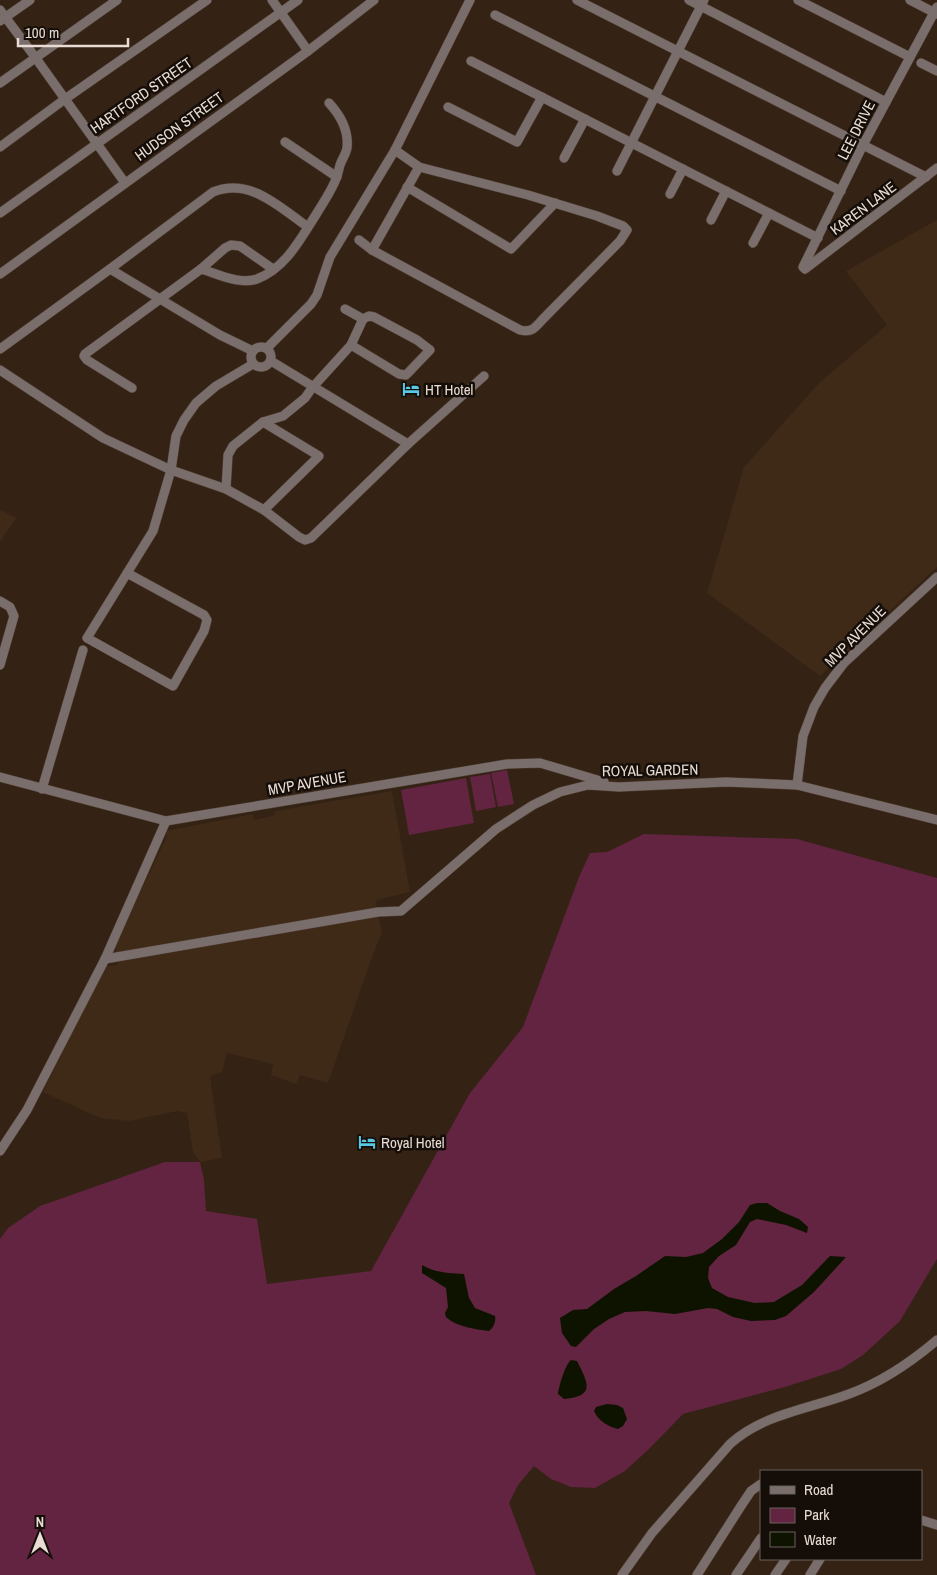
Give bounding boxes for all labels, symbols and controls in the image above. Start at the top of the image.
scale bar [18,15,128,47]
text: 100 m [25,22,59,43]
street label: HARTFORD STREET [86,52,197,138]
street label: HUDSON STREET [130,86,228,165]
street label: LEE DRIVE [832,97,880,163]
street label: KAREN LANE [826,176,900,240]
hotel icon: HT Hotel [401,379,421,399]
place label: HT Hotel [425,379,473,400]
street label: MVP AVENUE [820,601,890,671]
street label: ROYAL GARDEN [602,759,698,781]
street label: MVP AVENUE [266,766,348,800]
hotel icon: Royal Hotel [357,1132,377,1152]
place label: Royal Hotel [381,1132,445,1153]
legend [760,1470,922,1560]
text: Road [804,1479,833,1500]
text: Park [804,1504,830,1525]
north arrow [15,1510,65,1560]
text: N [36,1513,44,1531]
text: Water [804,1529,836,1550]

